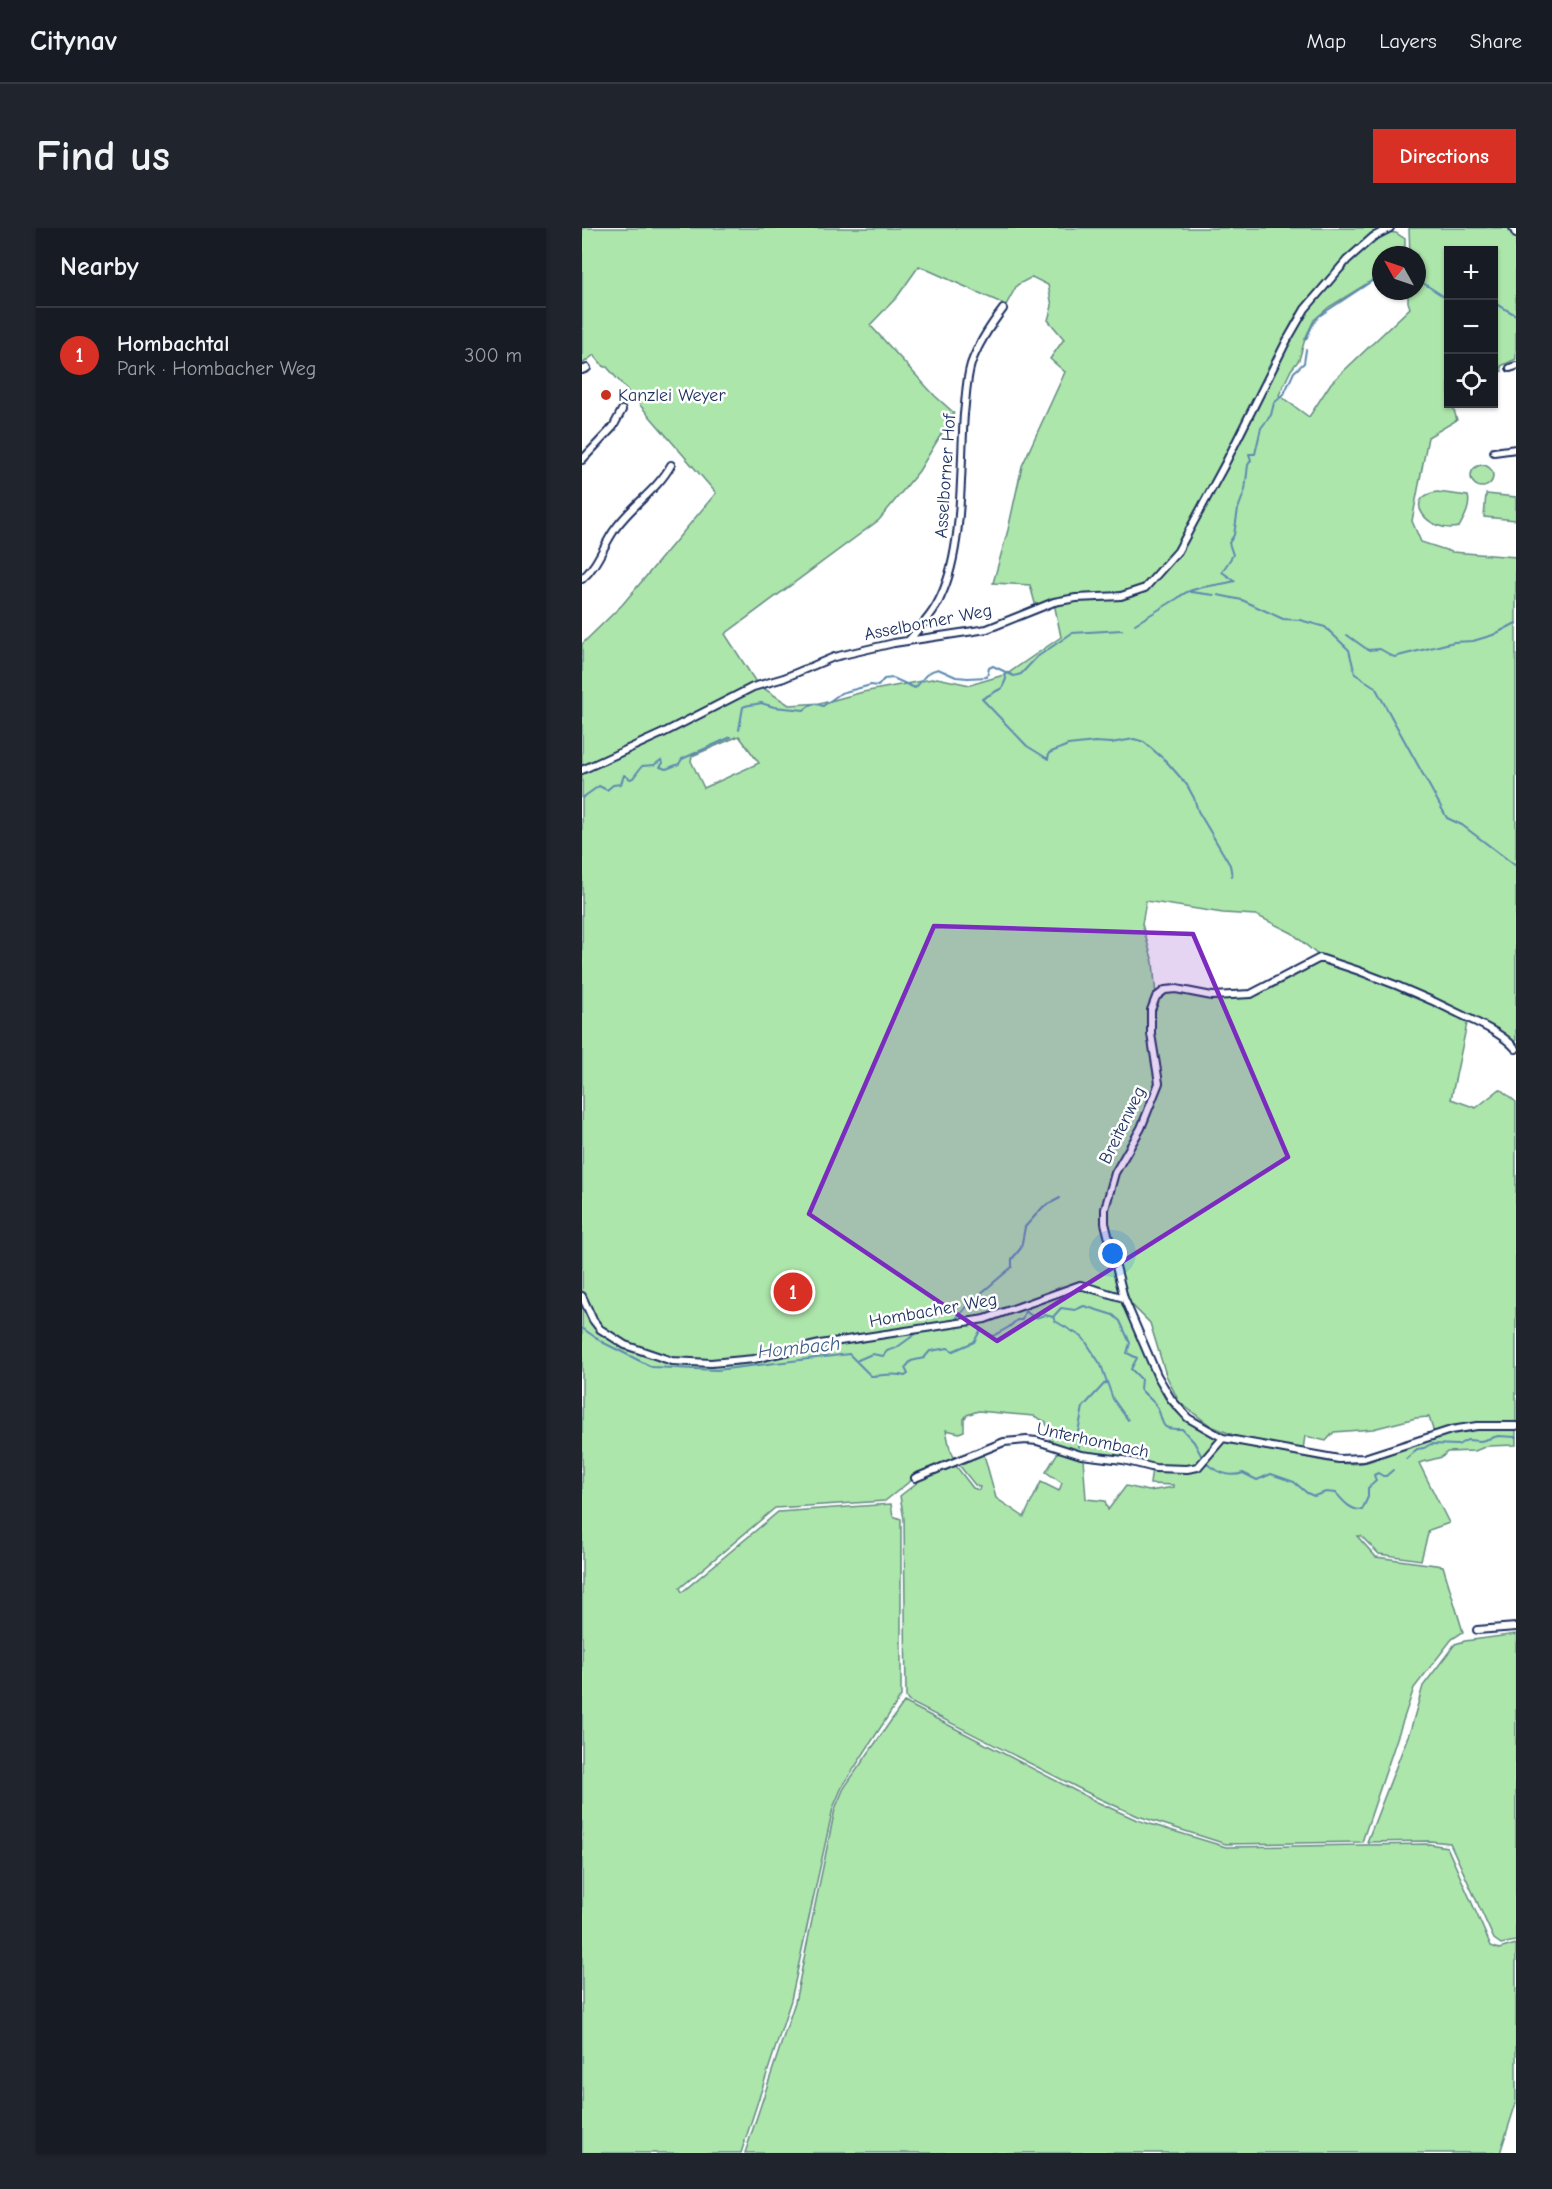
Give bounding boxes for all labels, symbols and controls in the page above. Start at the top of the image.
text: Citynav [30,25,117,57]
text: Map [1307,29,1346,53]
text: Layers [1379,29,1437,53]
text: Share [1470,29,1522,53]
button: Directions [1373,129,1516,183]
text: Find us [36,132,170,181]
north arrow [1372,246,1426,300]
map controls [1444,246,1498,408]
button: + [1444,246,1498,300]
text: Nearby [60,252,139,282]
button: − [1444,300,1498,354]
text: Hombachtal [117,331,229,357]
text: 1 [76,344,83,367]
text: 300 m [464,344,522,367]
button: locate [1444,354,1498,408]
text: Park · Hombacher Weg [117,357,316,380]
place label: Kanzlei Weyer [618,385,726,406]
marker: Kanzlei Weyer [599,388,613,402]
street label: Asselborner Hof [931,412,960,539]
street label: Asselborner Weg [862,600,994,645]
street label: Breitenweg [1095,1083,1150,1167]
your location [1098,1239,1127,1268]
pin: 1 [774,1270,812,1314]
street label: Hombacher Weg [867,1289,999,1332]
water label: Hombach [757,1332,842,1363]
street label: Unterhombach [1035,1418,1151,1463]

